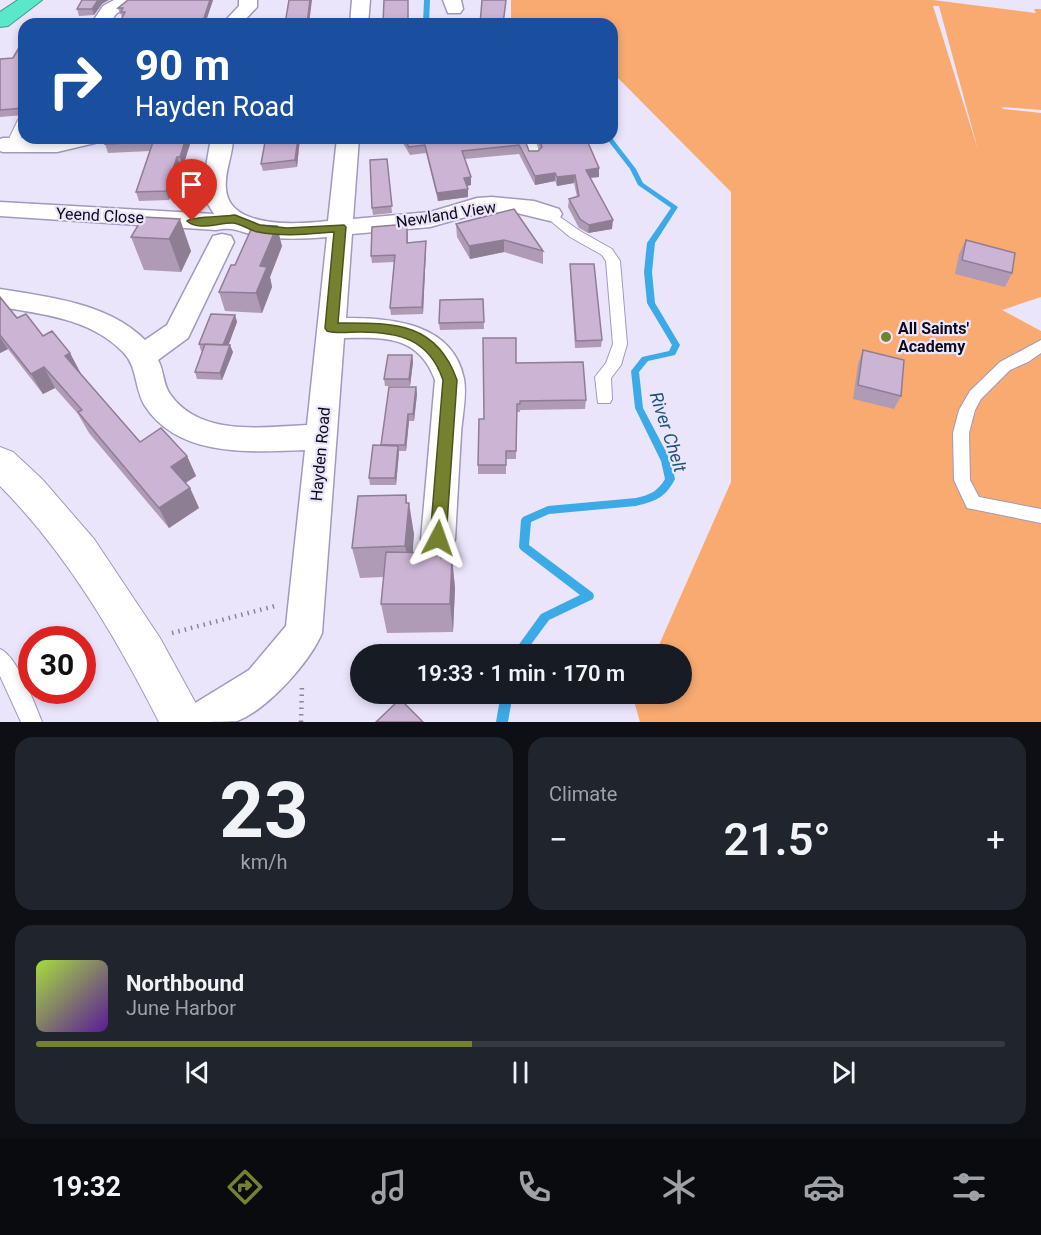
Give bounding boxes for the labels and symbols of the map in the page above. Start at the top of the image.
pin [166,159,217,221]
street label: Newland View [395,197,497,232]
street label: Yeend Close [55,204,144,227]
place label: All Saints' Academy [898,319,969,356]
marker: All Saints' Academy [879,330,893,344]
water label: River Chelt [646,389,691,475]
street label: Hayden Road [307,406,334,502]
position arrow [406,506,470,570]
speed limit sign: 30 [18,626,96,704]

